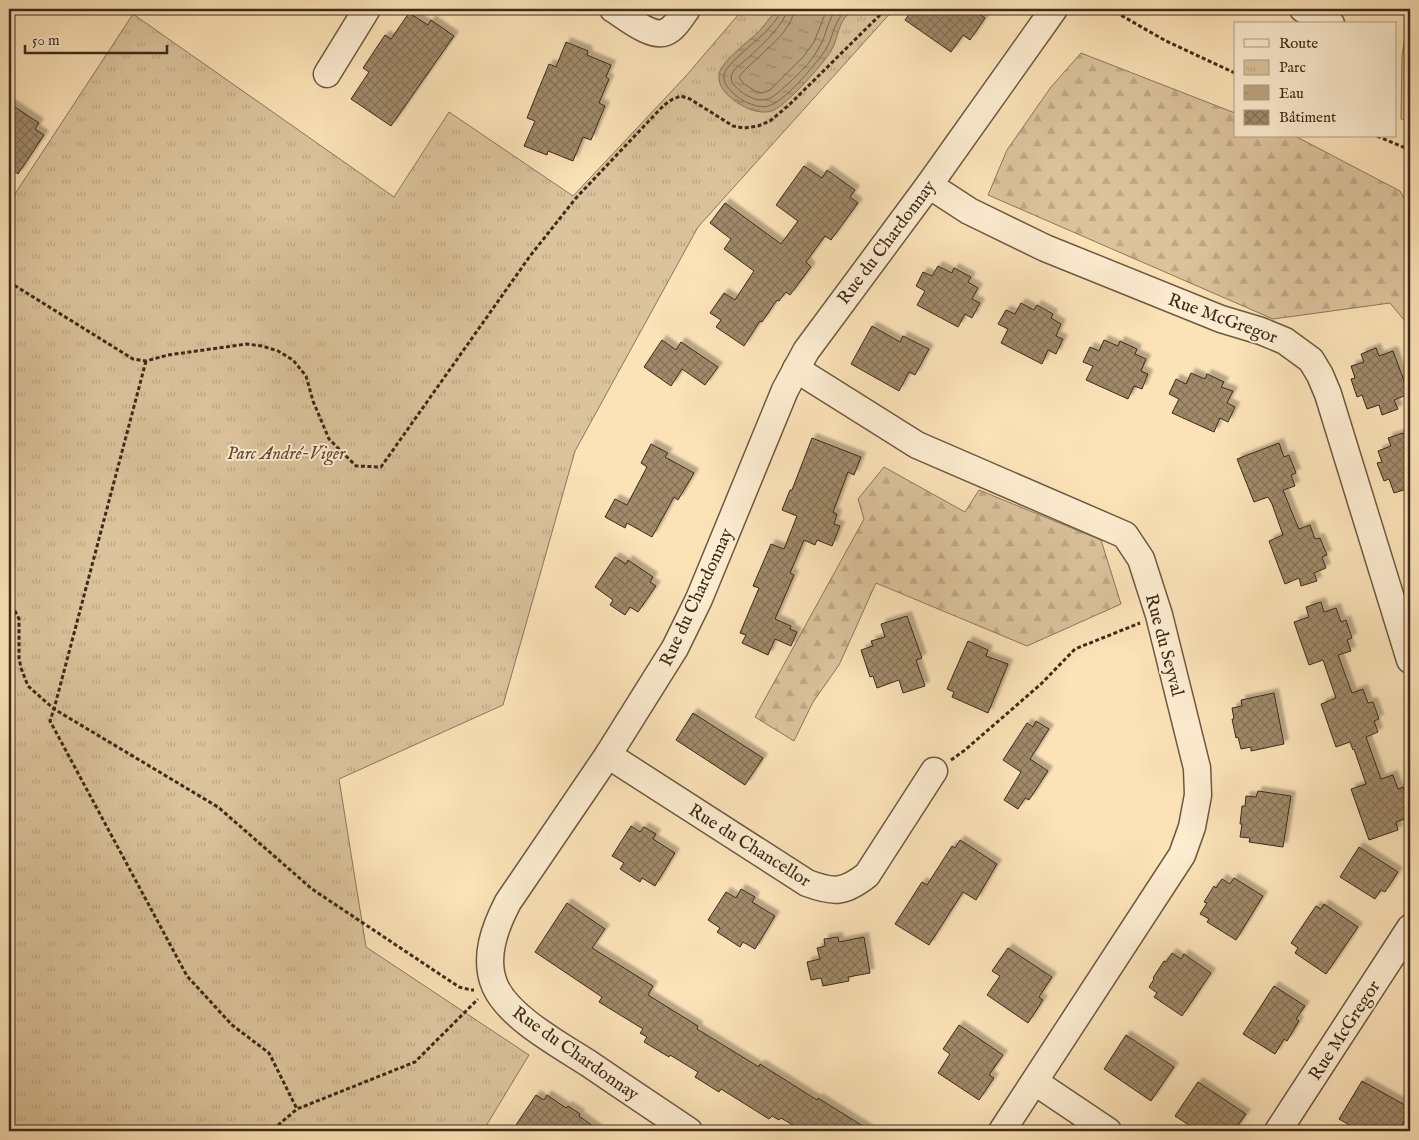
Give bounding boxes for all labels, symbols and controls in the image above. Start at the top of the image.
scale bar [25,22,168,54]
legend [1234,22,1396,138]
text: 50 m [32,31,60,50]
text: Route [1279,34,1318,53]
text: Parc [1279,58,1306,77]
text: Eau [1279,84,1304,103]
text: Bâtiment [1279,108,1336,127]
street label: Rue du Chardonnay [833,176,942,310]
street label: Rue McGregor [1165,289,1281,350]
park label: Parc André-Viger [227,443,346,466]
street label: Rue du Chardonnay [655,525,739,670]
street label: Rue du Seyval [1139,592,1188,699]
street label: Rue du Chancellor [684,799,815,893]
street label: Rue McGregor [1304,976,1386,1085]
street label: Rue du Chardonnay [507,1002,643,1107]

